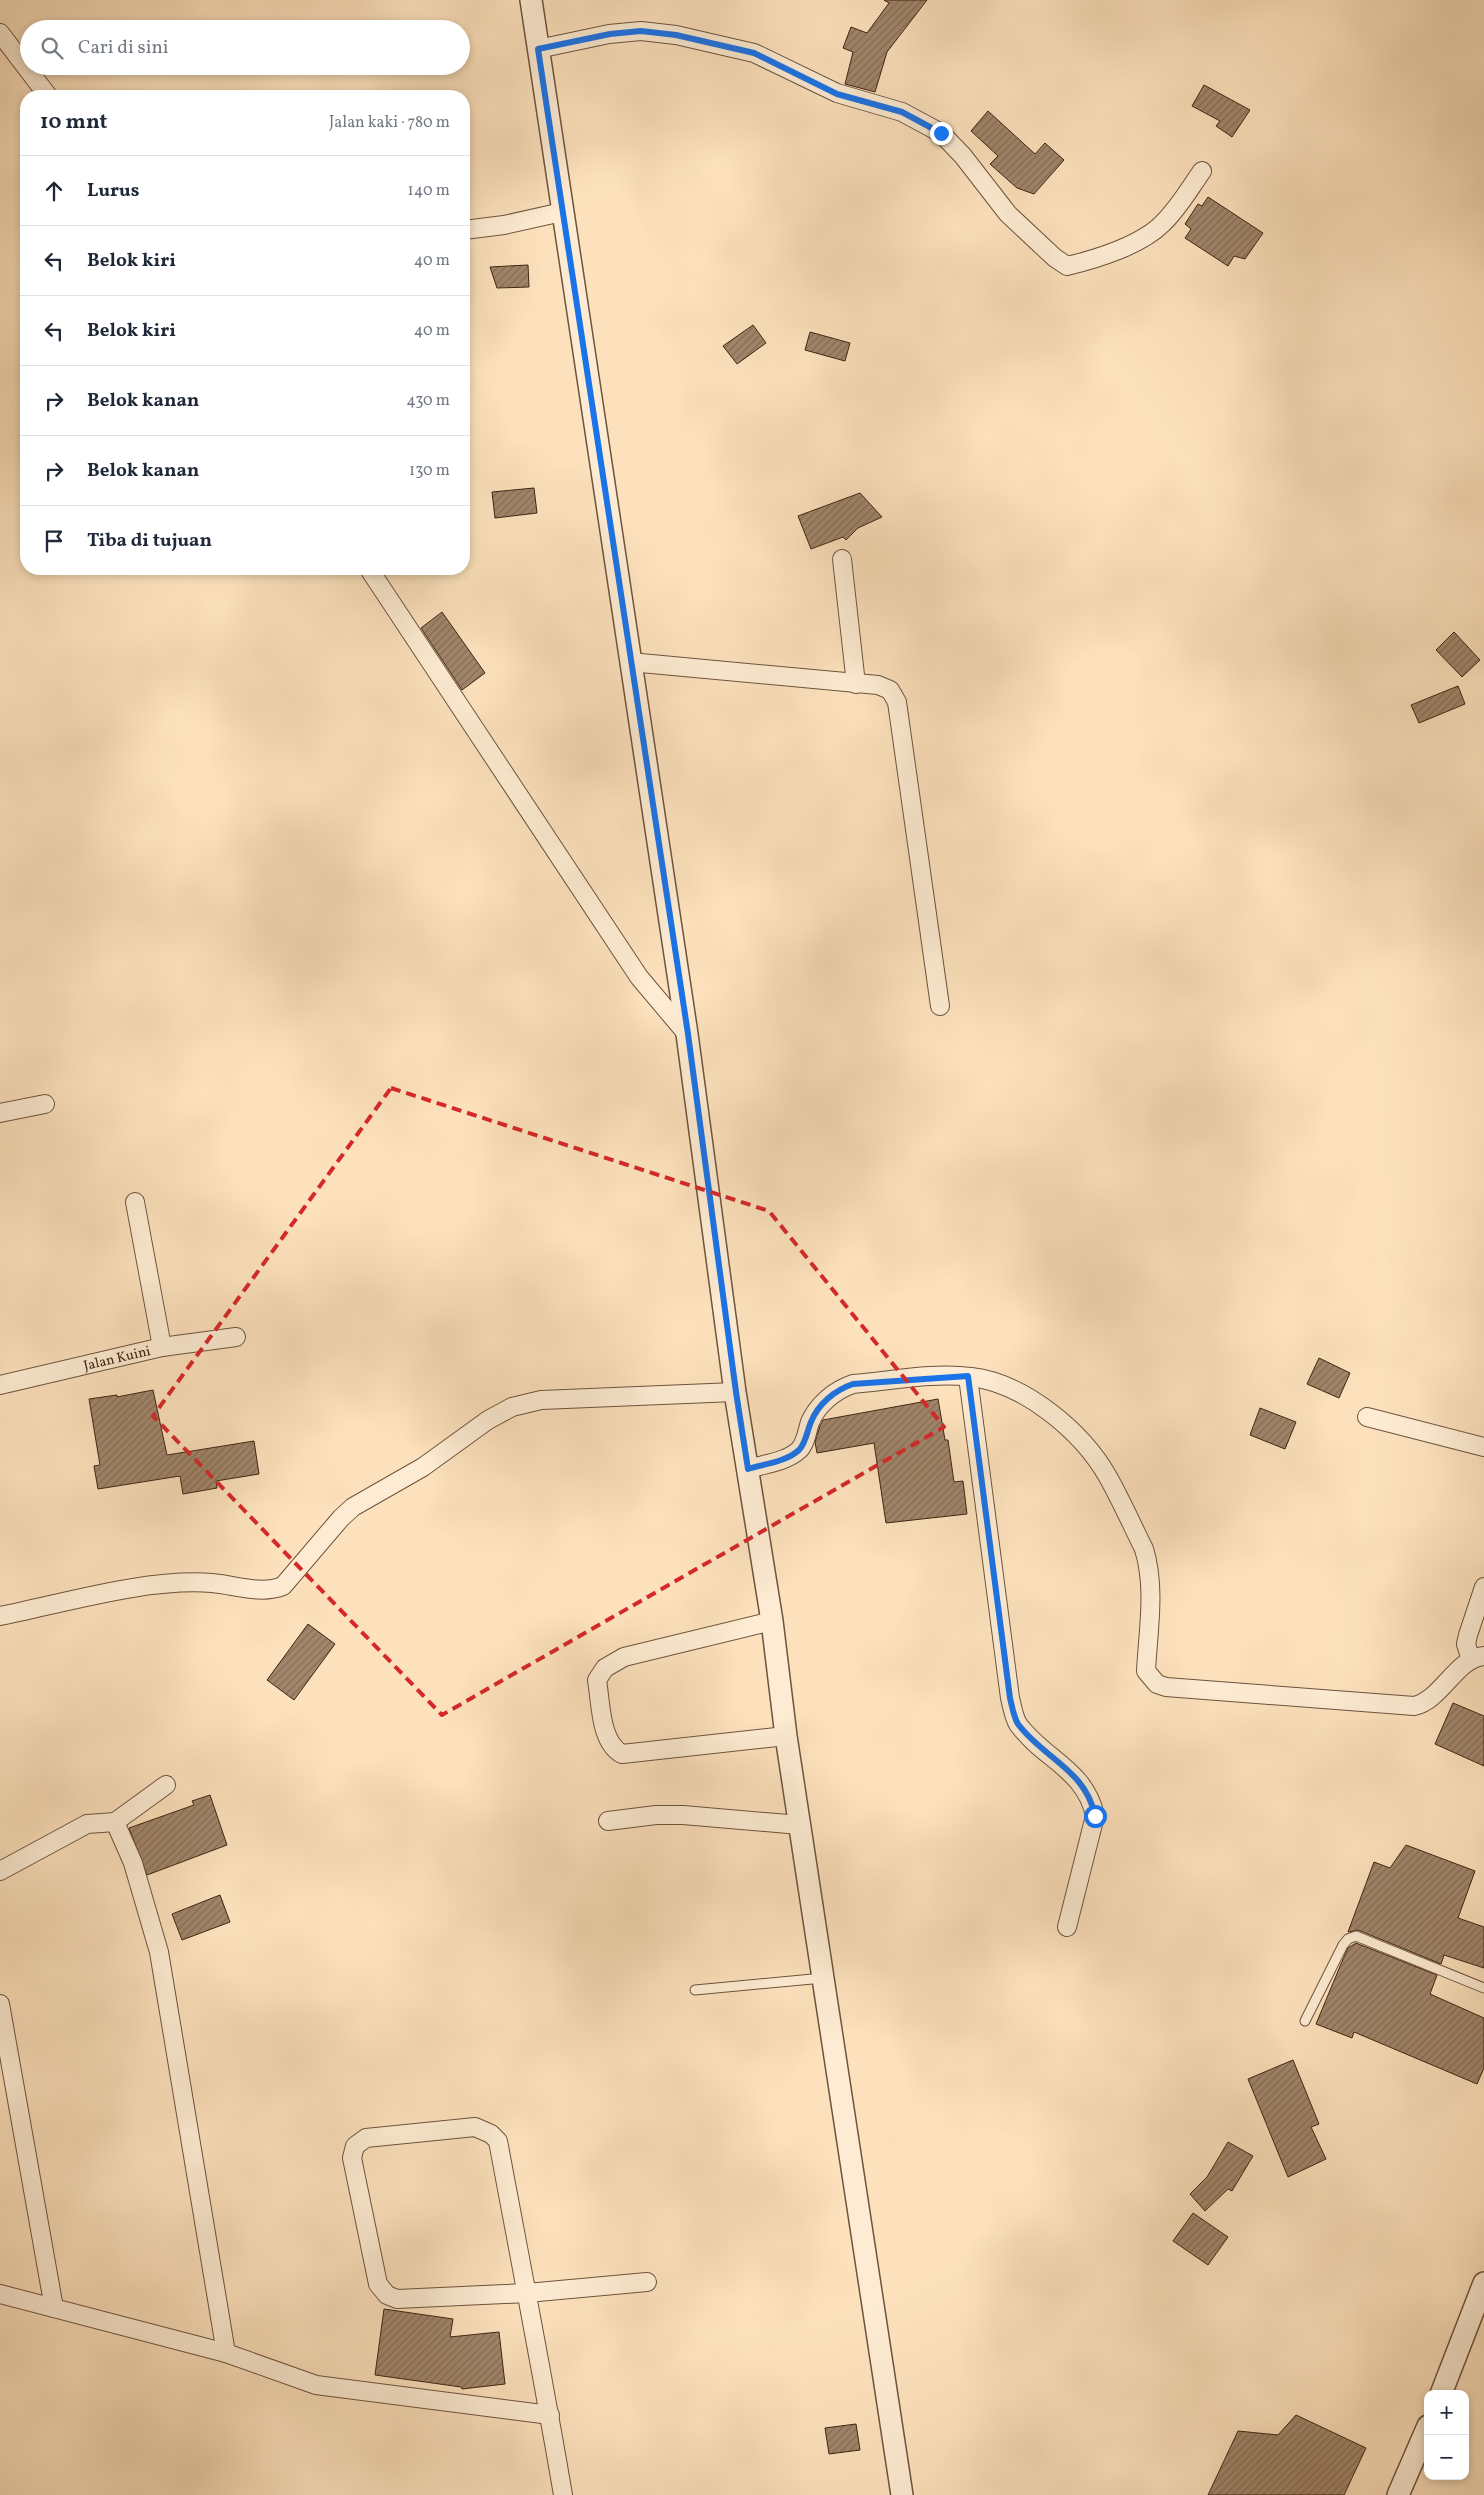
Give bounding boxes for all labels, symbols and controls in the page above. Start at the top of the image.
search box [20,20,470,75]
icon: search [38,34,66,62]
text: Cari di sini [78,35,169,61]
text: 10 mnt [40,108,107,137]
text: Jalan kaki · 780 m [329,112,450,134]
route end [930,122,953,145]
icon: ahead [40,177,68,205]
text: Lurus [87,178,139,204]
text: 140 m [408,180,450,202]
icon: left [40,247,68,275]
text: Belok kiri [87,248,176,274]
text: 40 m [414,250,450,272]
icon: left [40,317,68,345]
text: Belok kiri [87,318,176,344]
text: 40 m [414,320,450,342]
icon: right [40,387,68,415]
text: Belok kanan [87,388,199,414]
text: 430 m [406,390,450,412]
icon: right [40,457,68,485]
text: Belok kanan [87,458,199,484]
text: 130 m [409,460,450,482]
icon: arrive [40,527,68,555]
text: Tiba di tujuan [87,528,212,554]
street label: Jalan Kuini [82,1342,153,1376]
route start [1084,1805,1107,1828]
map controls [1424,2390,1469,2480]
button: + [1424,2390,1469,2435]
button: − [1424,2435,1469,2480]

